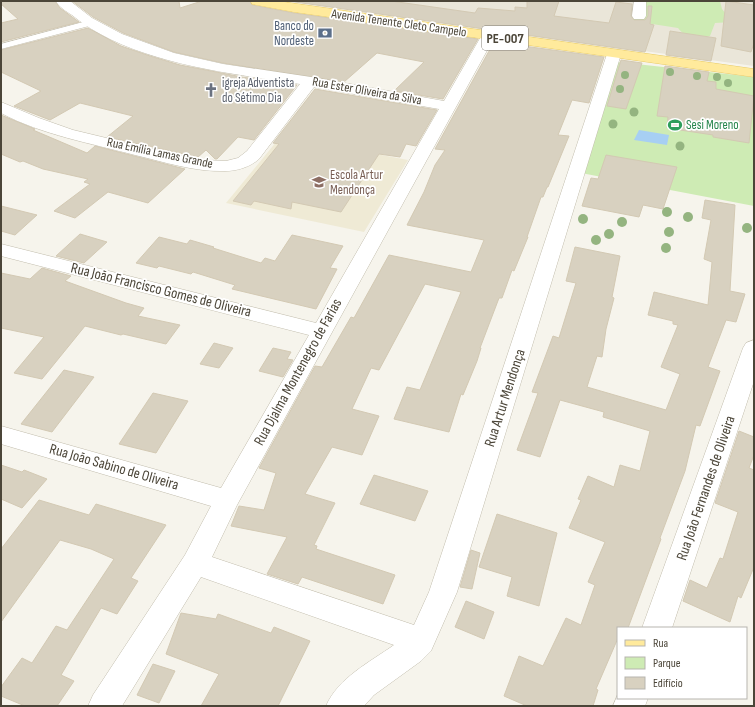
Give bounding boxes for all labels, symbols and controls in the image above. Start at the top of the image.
street label: Avenida Tenente Cleto Campelo [329,5,468,40]
place label: Banco do Nordeste [274,18,314,49]
bank icon: Banco do Nordeste [317,25,333,41]
road number: PE-007 [482,26,528,50]
street label: Rua Ester Oliveira da Silva [311,73,423,109]
place label: igreja Adventista do Sétimo Dia [222,75,294,106]
church icon: igreja Adventista do Sétimo Dia [203,82,219,98]
sports icon: Sesi Moreno [667,117,683,133]
place label: Sesi Moreno [686,117,739,133]
street label: Rua Emília Lamas Grande [106,134,214,172]
place label: Escola Artur Mendonça [330,167,383,198]
school or university icon: Escola Artur Mendonça [311,174,327,190]
street label: Rua João Francisco Gomes de Oliveira [69,258,253,322]
street label: Rua Djalma Montenegro de Farias [250,295,346,449]
street label: Rua Artur Mendonça [480,346,530,449]
street label: Rua João Fernandes de Oliveira [672,413,740,563]
street label: Rua João Sabino de Oliveira [47,439,181,495]
legend [617,627,747,699]
text: Rua [653,636,669,651]
text: Parque [653,656,681,671]
text: Edifício [653,676,683,691]

